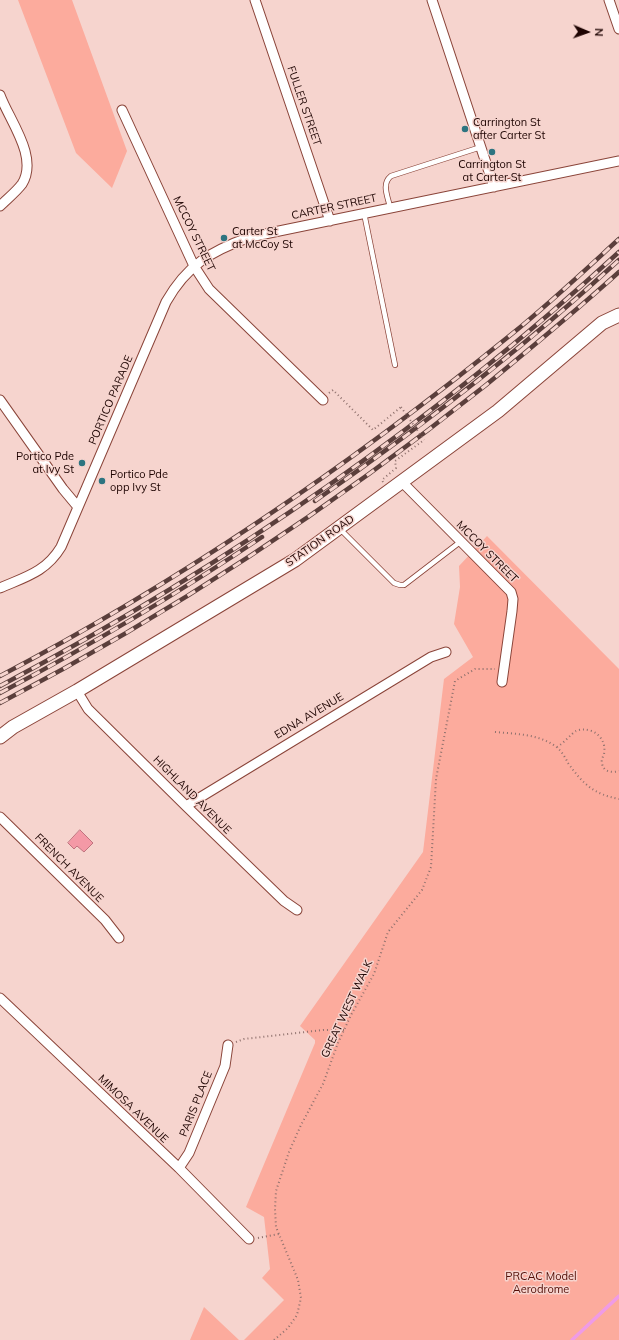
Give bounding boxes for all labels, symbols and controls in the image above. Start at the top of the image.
north arrow [567,12,607,52]
text: N [592,28,606,37]
street label: FULLER STREET [284,64,324,148]
place label: Carrington St after Carter St [473,116,545,142]
marker: Carrington St after Carter St [460,124,470,134]
marker: Carrington St at Carter St [487,147,497,157]
place label: Carrington St at Carter St [458,158,526,184]
street label: CARTER STREET [290,192,378,222]
street label: MCCOY STREET [170,194,218,274]
place label: Carter St at McCoy St [232,225,293,251]
marker: Carter St at McCoy St [219,233,229,243]
street label: PORTICO PARADE [86,353,136,447]
place label: Portico Pde at Ivy St [16,450,74,476]
marker: Portico Pde at Ivy St [77,458,87,468]
place label: Portico Pde opp Ivy St [110,468,168,494]
marker: Portico Pde opp Ivy St [97,476,107,486]
street label: STATION ROAD [283,512,357,570]
street label: MCCOY STREET [453,518,521,586]
street label: EDNA AVENUE [272,690,346,742]
street label: HIGHLAND AVENUE [150,753,234,837]
street label: FRENCH AVENUE [32,831,106,905]
street label: GREAT WEST WALK [319,958,375,1060]
street label: PARIS PLACE [177,1069,215,1139]
street label: MIMOSA AVENUE [95,1072,171,1146]
park label: PRCAC Model Aerodrome [505,1270,577,1296]

